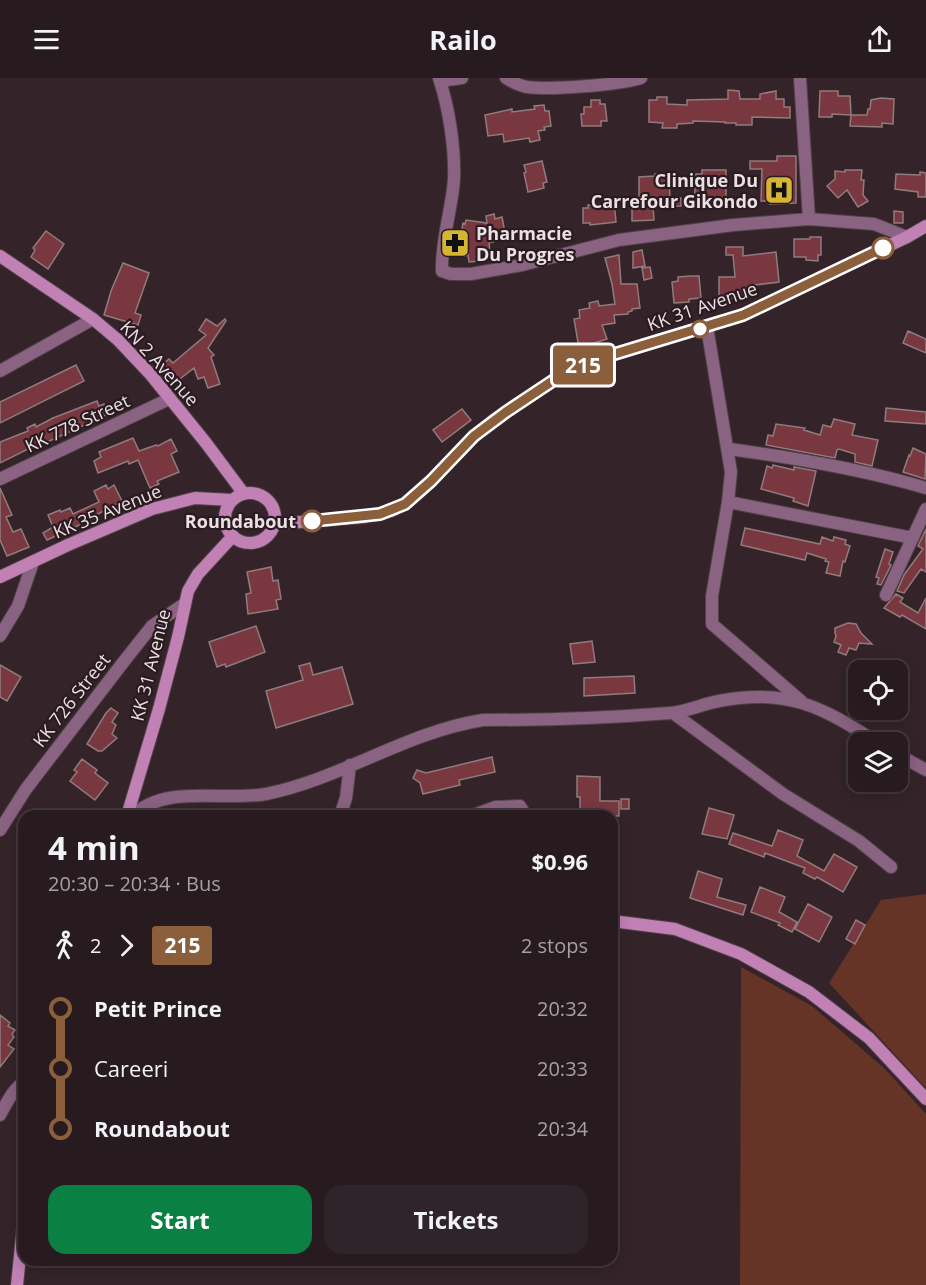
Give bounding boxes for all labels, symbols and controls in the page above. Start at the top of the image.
text: Railo [429,21,497,58]
icon: menu [30,23,63,56]
icon: share [863,23,896,56]
place label: Clinique Du Carrefour Gikondo [591,168,758,213]
hospital icon: Clinique Du Carrefour Gikondo [763,174,795,206]
place label: Pharmacie Du Progres [476,221,574,266]
pharmacy icon: Pharmacie Du Progres [439,227,471,259]
unlabelled marker [872,237,894,259]
street label: KK 31 Avenue [644,276,760,336]
street label: KN 2 Avenue [115,315,205,411]
unlabelled marker [691,320,709,338]
line badge: 215 [548,346,618,384]
text: 215 [565,351,601,379]
street label: KK 778 Street [21,388,133,458]
street label: KK 35 Avenue [49,478,165,544]
place label: Roundabout [185,509,296,533]
marker: Roundabout [301,510,323,532]
street label: KK 31 Avenue [124,606,176,724]
street label: KK 726 Street [27,648,115,752]
map controls [848,660,908,792]
button: locate [848,660,908,720]
button: layers [848,732,908,792]
text: 4 min [48,825,140,870]
text: $0.96 [531,846,588,876]
text: 20:30 – 20:34 · Bus [48,870,221,897]
icon: walk [48,929,81,962]
icon: forward [110,929,143,962]
text: 215 [164,931,200,959]
text: 2 [90,932,101,959]
text: 2 stops [521,932,588,959]
text: Petit Prince [94,993,222,1023]
text: 20:32 [537,995,588,1022]
text: Careeri [94,1053,168,1083]
text: 20:33 [537,1055,588,1082]
text: Roundabout [94,1113,230,1143]
text: 20:34 [537,1115,588,1142]
button: Start [48,1185,312,1254]
button: Tickets [324,1185,588,1254]

